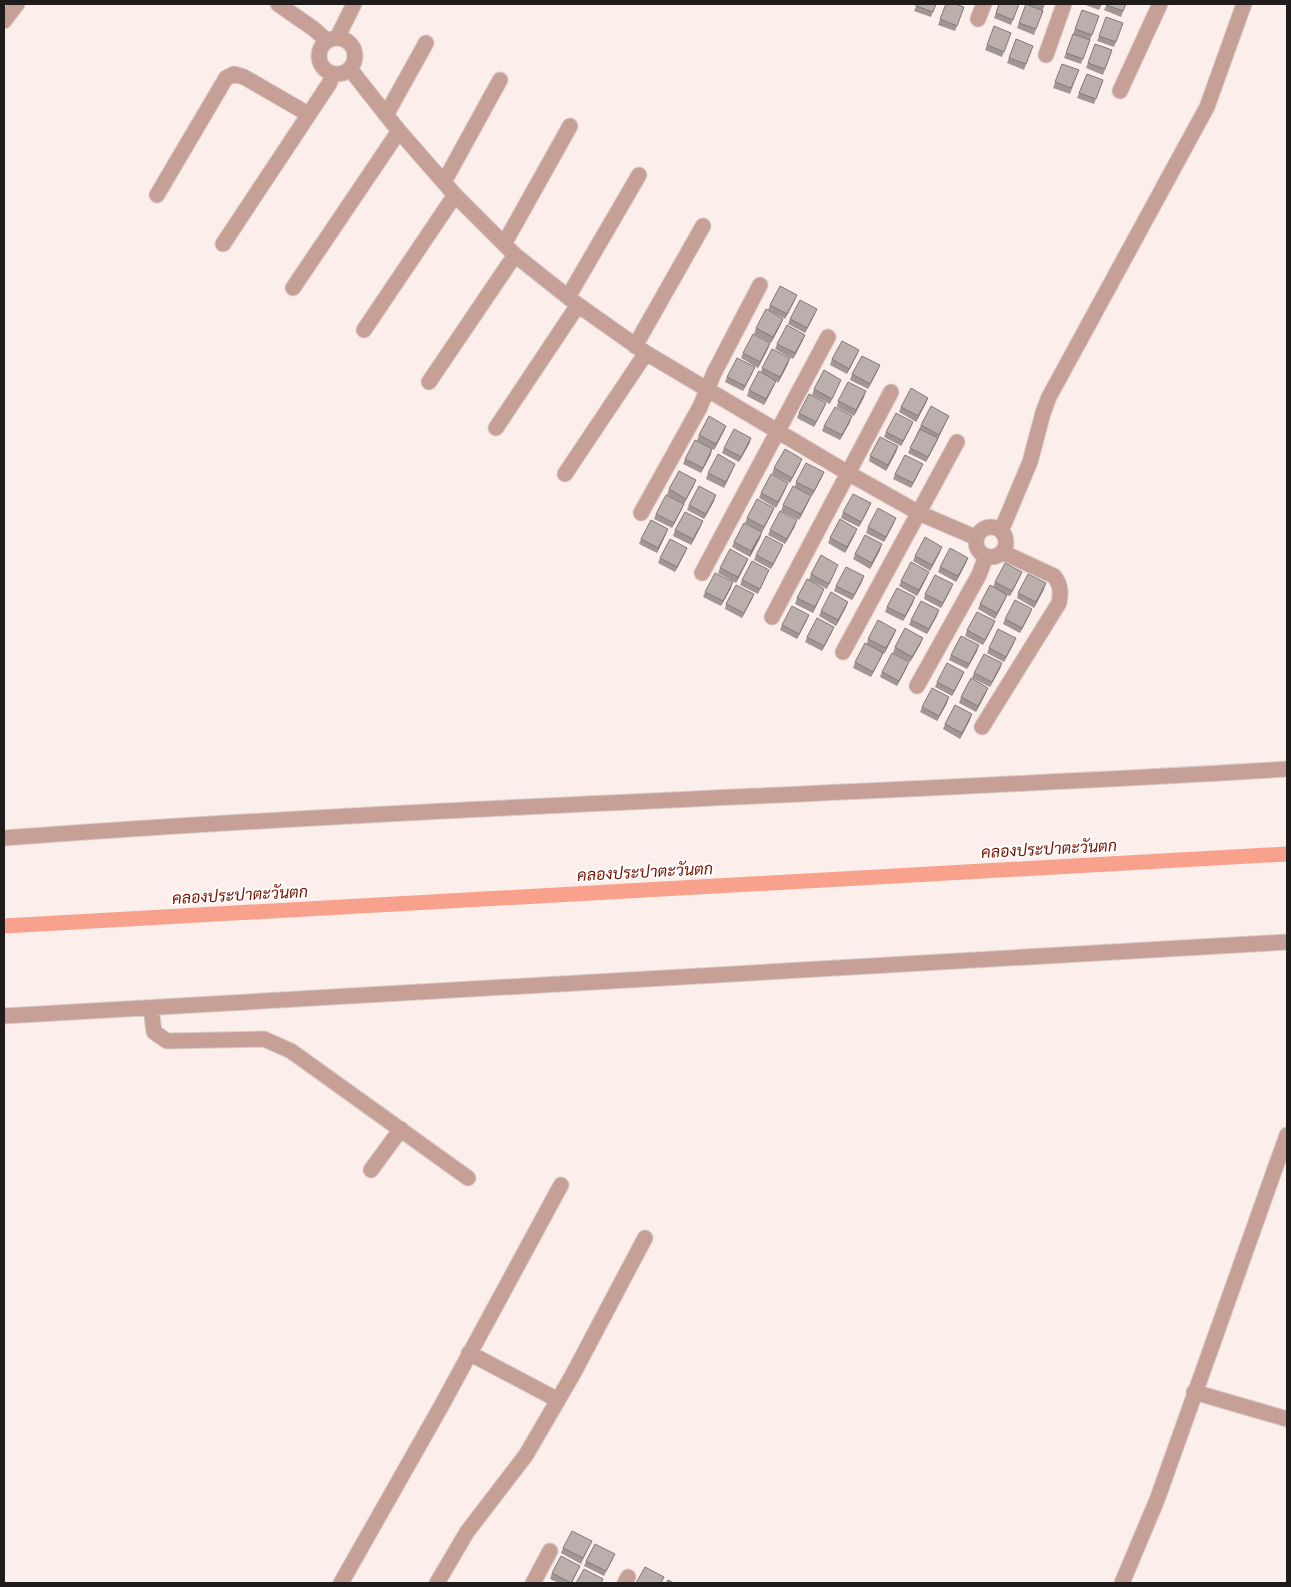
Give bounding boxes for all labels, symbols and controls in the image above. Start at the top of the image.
water label: คลองประปาตะวันตก [980,835,1117,863]
water label: คลองประปาตะวันตก [576,858,713,886]
water label: คลองประปาตะวันตก [171,881,308,909]

